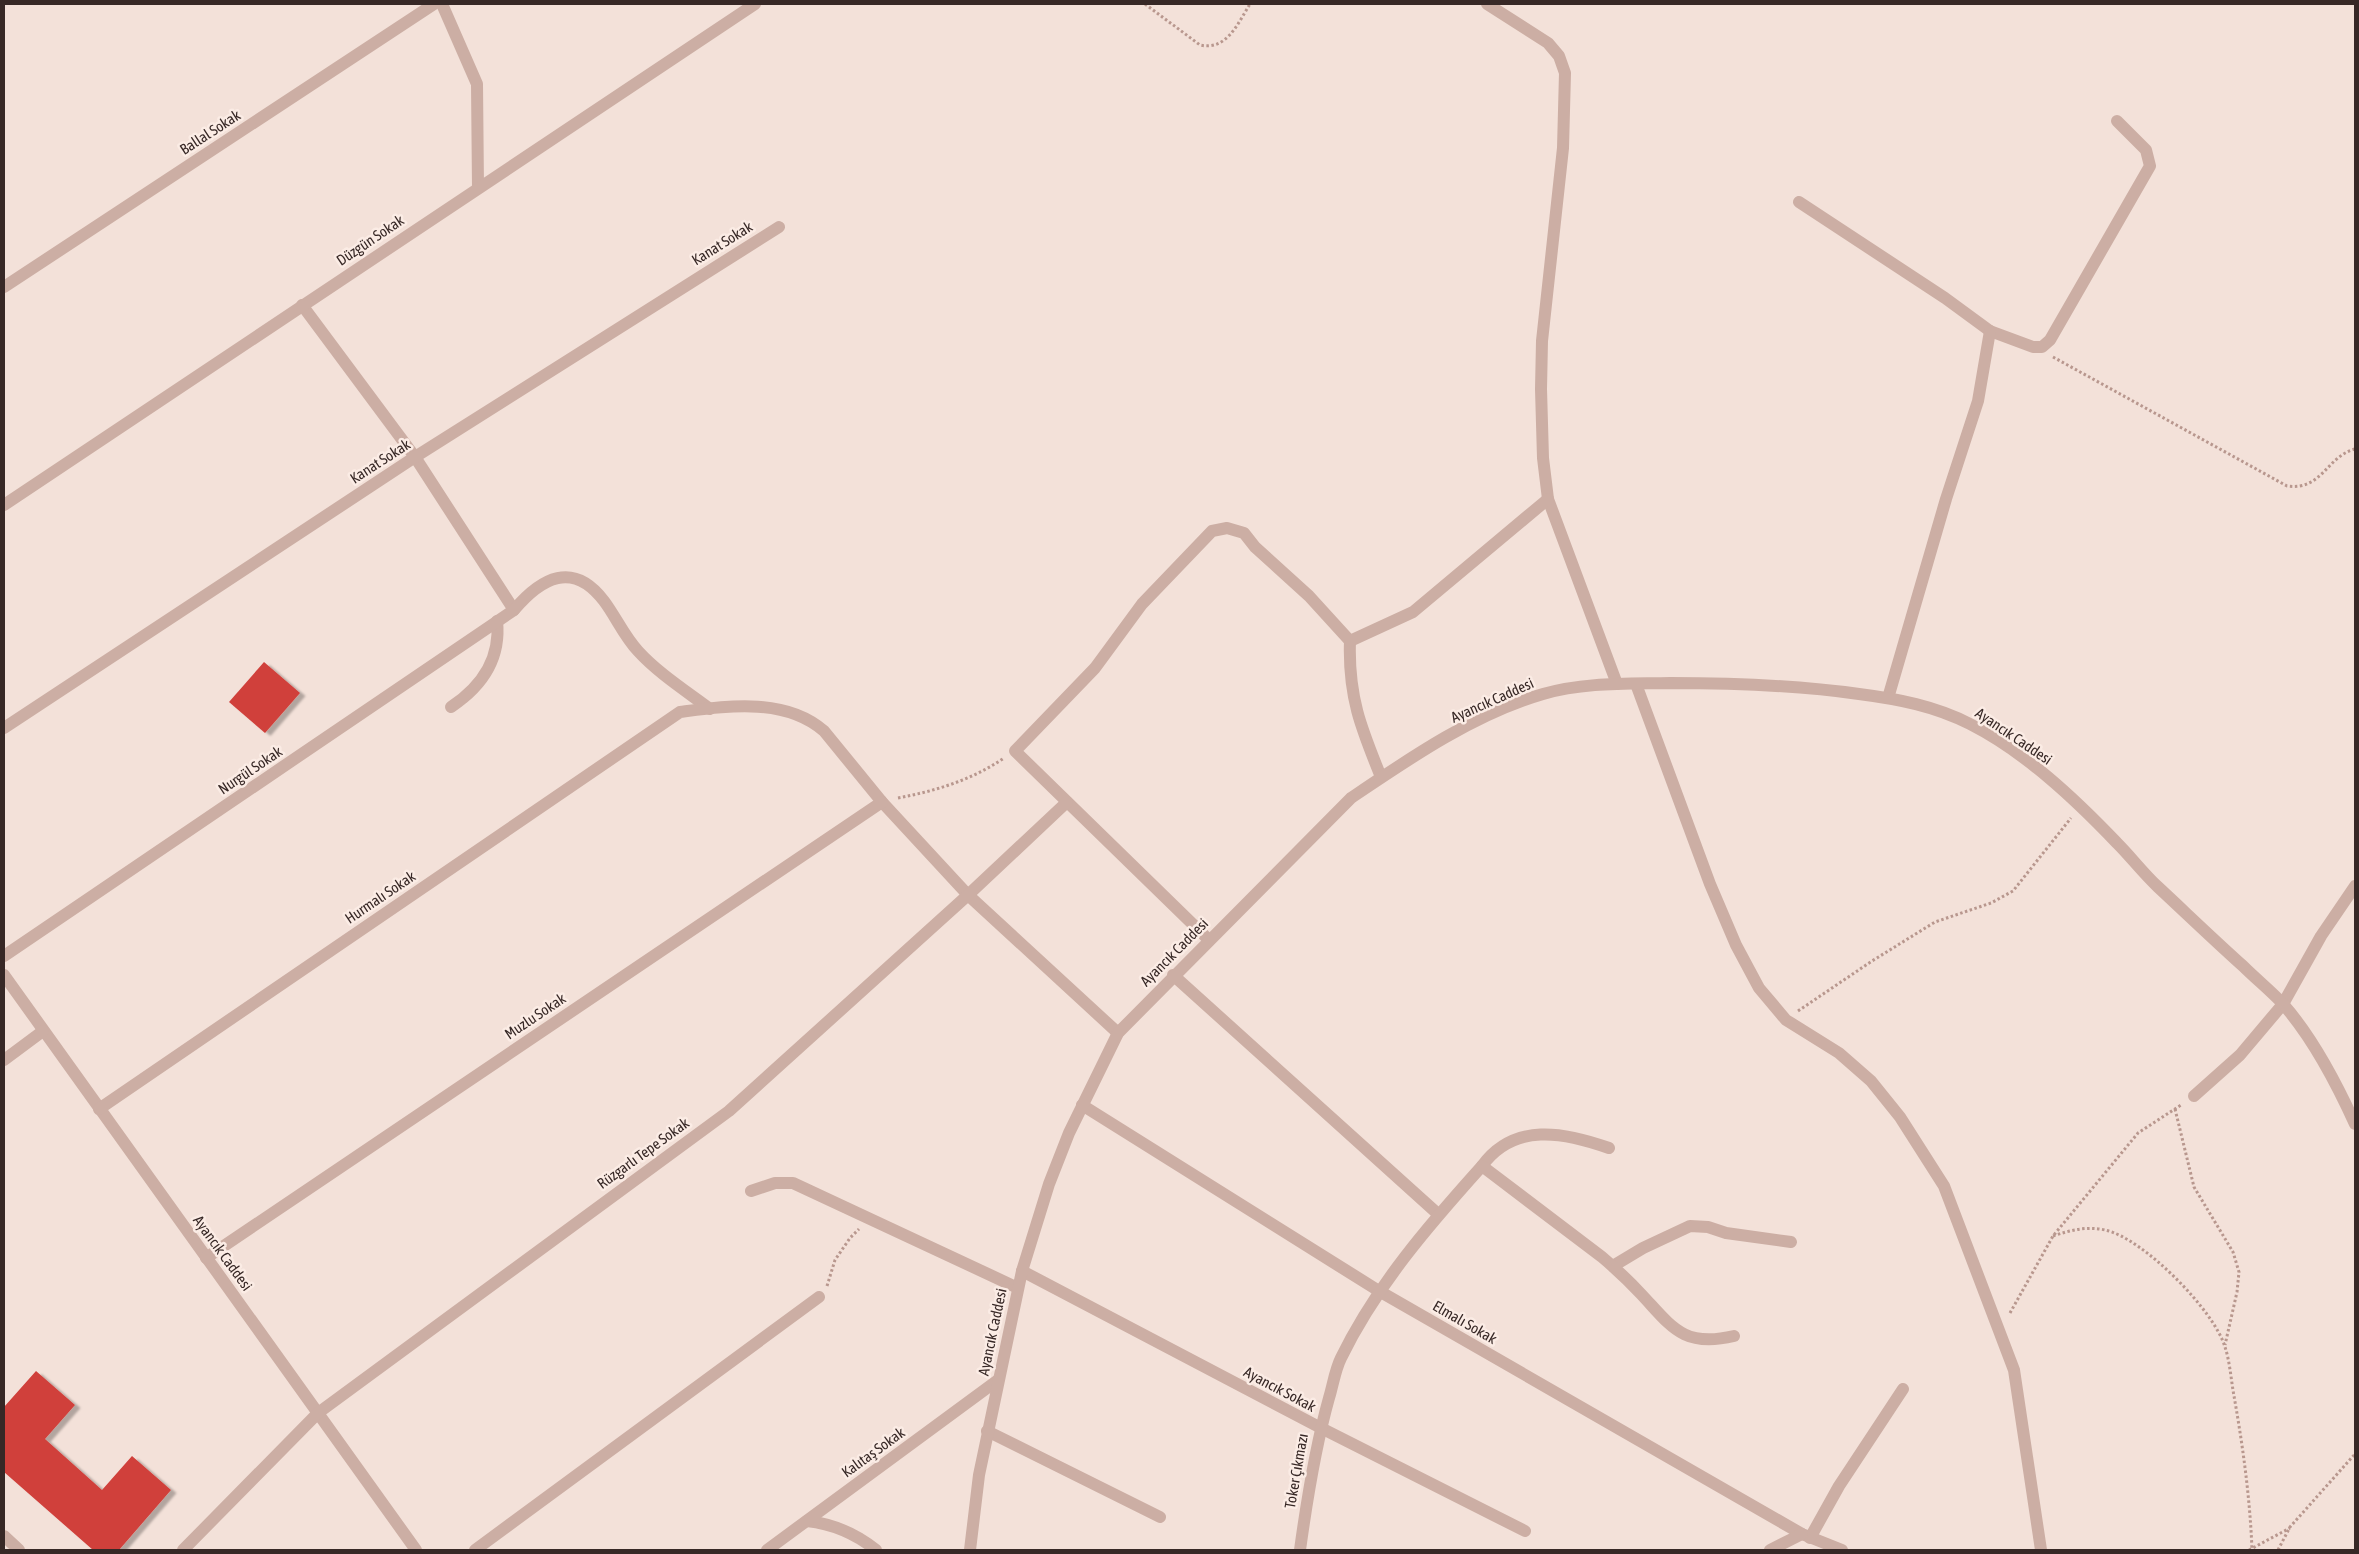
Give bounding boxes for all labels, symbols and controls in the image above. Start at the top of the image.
street label: Ballal Sokak [177,106,244,158]
street label: Düzgün Sokak [333,211,407,269]
street label: Kanat Sokak [689,218,756,268]
street label: Kanat Sokak [347,435,414,487]
street label: Ayancık Caddesi [1448,674,1536,726]
street label: Ayancık Caddesi [1972,704,2056,768]
street label: Nurgül Sokak [215,742,285,798]
street label: Hurmalı Sokak [342,867,419,927]
street label: Ayancık Caddesi [1137,915,1211,989]
street label: Muzlu Sokak [501,989,569,1042]
street label: Rüzgarlı Tepe Sokak [594,1114,692,1192]
street label: Ayancık Caddesi [190,1212,256,1294]
street label: Ayancık Caddesi [974,1287,1010,1377]
street label: Elmalı Sokak [1430,1297,1500,1347]
street label: Ayancık Sokak [1241,1363,1319,1415]
street label: Kalıtaş Sokak [838,1423,908,1481]
street label: Toker Çıkmazı [1281,1432,1311,1510]

